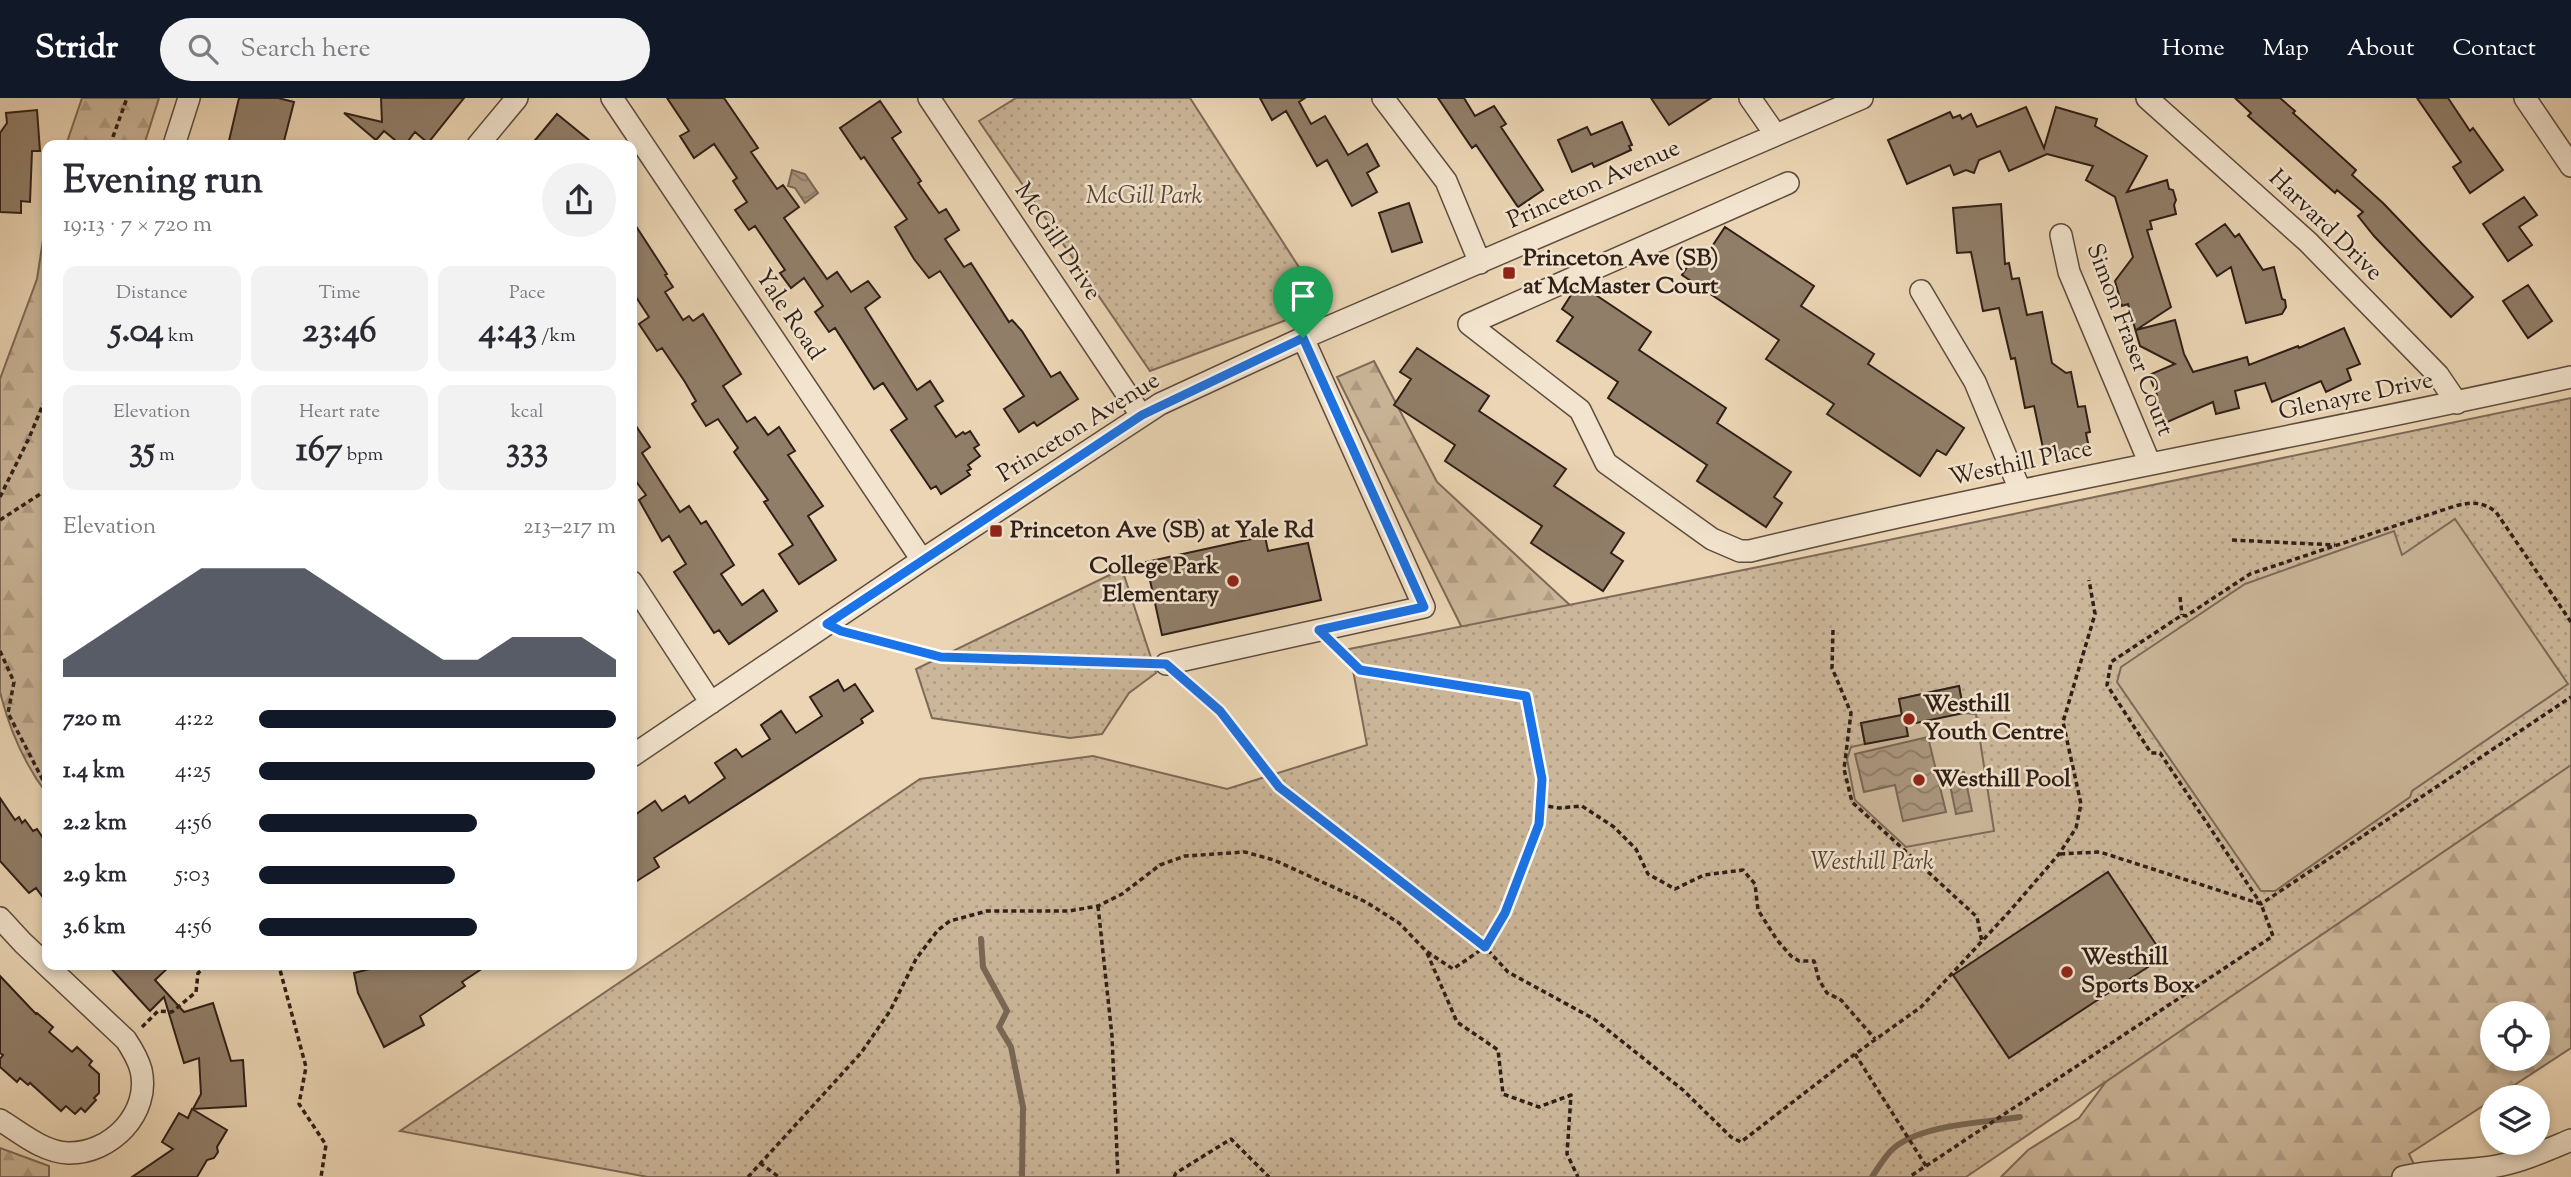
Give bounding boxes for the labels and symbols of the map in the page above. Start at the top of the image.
street label: Princeton Avenue [1502,132,1686,238]
street label: Harvard Drive [2260,163,2390,289]
street label: McGill Drive [1005,176,1109,308]
park label: McGill Park [1086,180,1202,214]
street label: Simon Fraser Court [2077,239,2181,441]
place label: Princeton Ave (SB) at McMaster Court [1523,242,1719,304]
street label: Yale Road [746,263,832,368]
marker: Princeton Ave (SB) at McMaster Court [1501,265,1517,281]
pin [1273,266,1333,338]
street label: Princeton Avenue [991,364,1167,492]
street label: Glenayre Drive [2276,364,2436,430]
street label: Westhill Place [1946,432,2096,496]
place label: Princeton Ave (SB) at Yale Rd [1010,514,1315,548]
marker: Princeton Ave (SB) at Yale Rd [988,523,1004,539]
place label: College Park Elementary [1089,550,1220,612]
marker: College Park Elementary [1225,573,1241,589]
place label: Westhill Youth Centre [1923,688,2064,750]
marker: Westhill Youth Centre [1901,711,1917,727]
place label: Westhill Pool [1933,763,2071,797]
marker: Westhill Pool [1911,772,1927,788]
park label: Westhill Park [1810,846,1934,880]
place label: Westhill Sports Box [2081,941,2195,1003]
marker: Westhill Sports Box [2059,964,2075,980]

